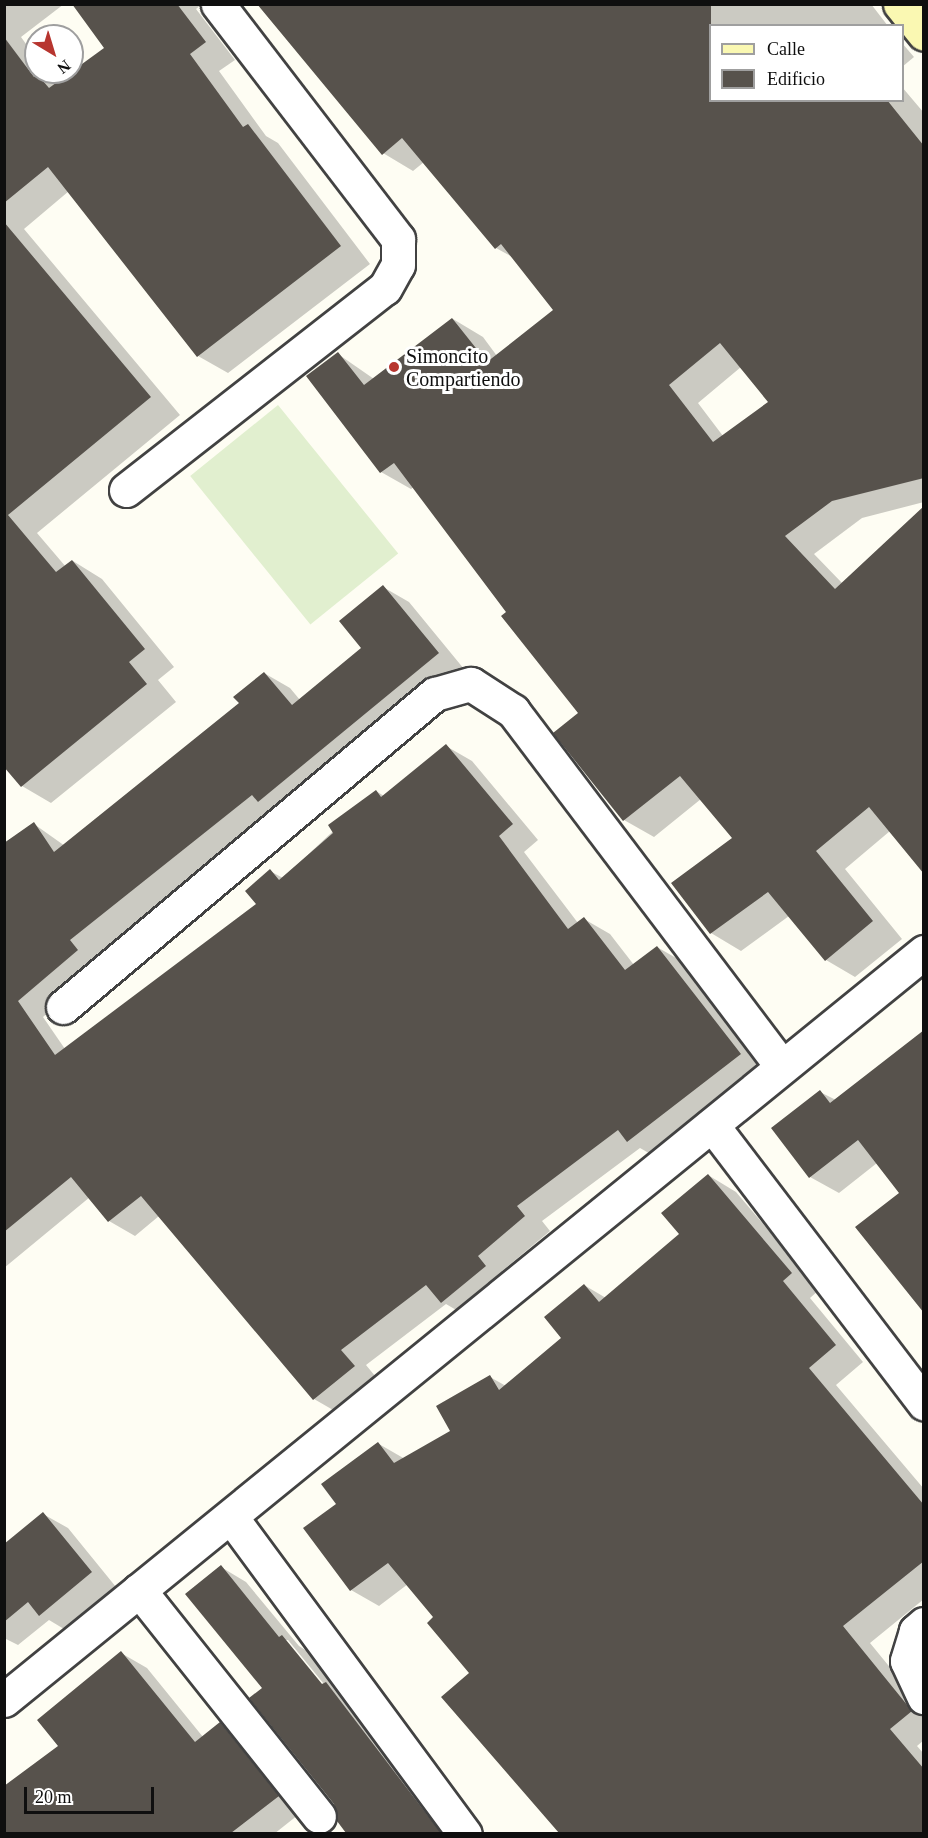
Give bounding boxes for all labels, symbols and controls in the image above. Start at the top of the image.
north arrow [24,24,84,84]
legend [709,24,904,102]
text: Calle [767,39,805,59]
text: N [54,57,74,77]
text: Edificio [767,69,825,89]
place label: Simoncito Compartiendo [406,344,520,391]
marker: Simoncito Compartiendo [387,360,401,374]
scale bar [27,1775,158,1813]
text: 20 m [35,1787,72,1807]

